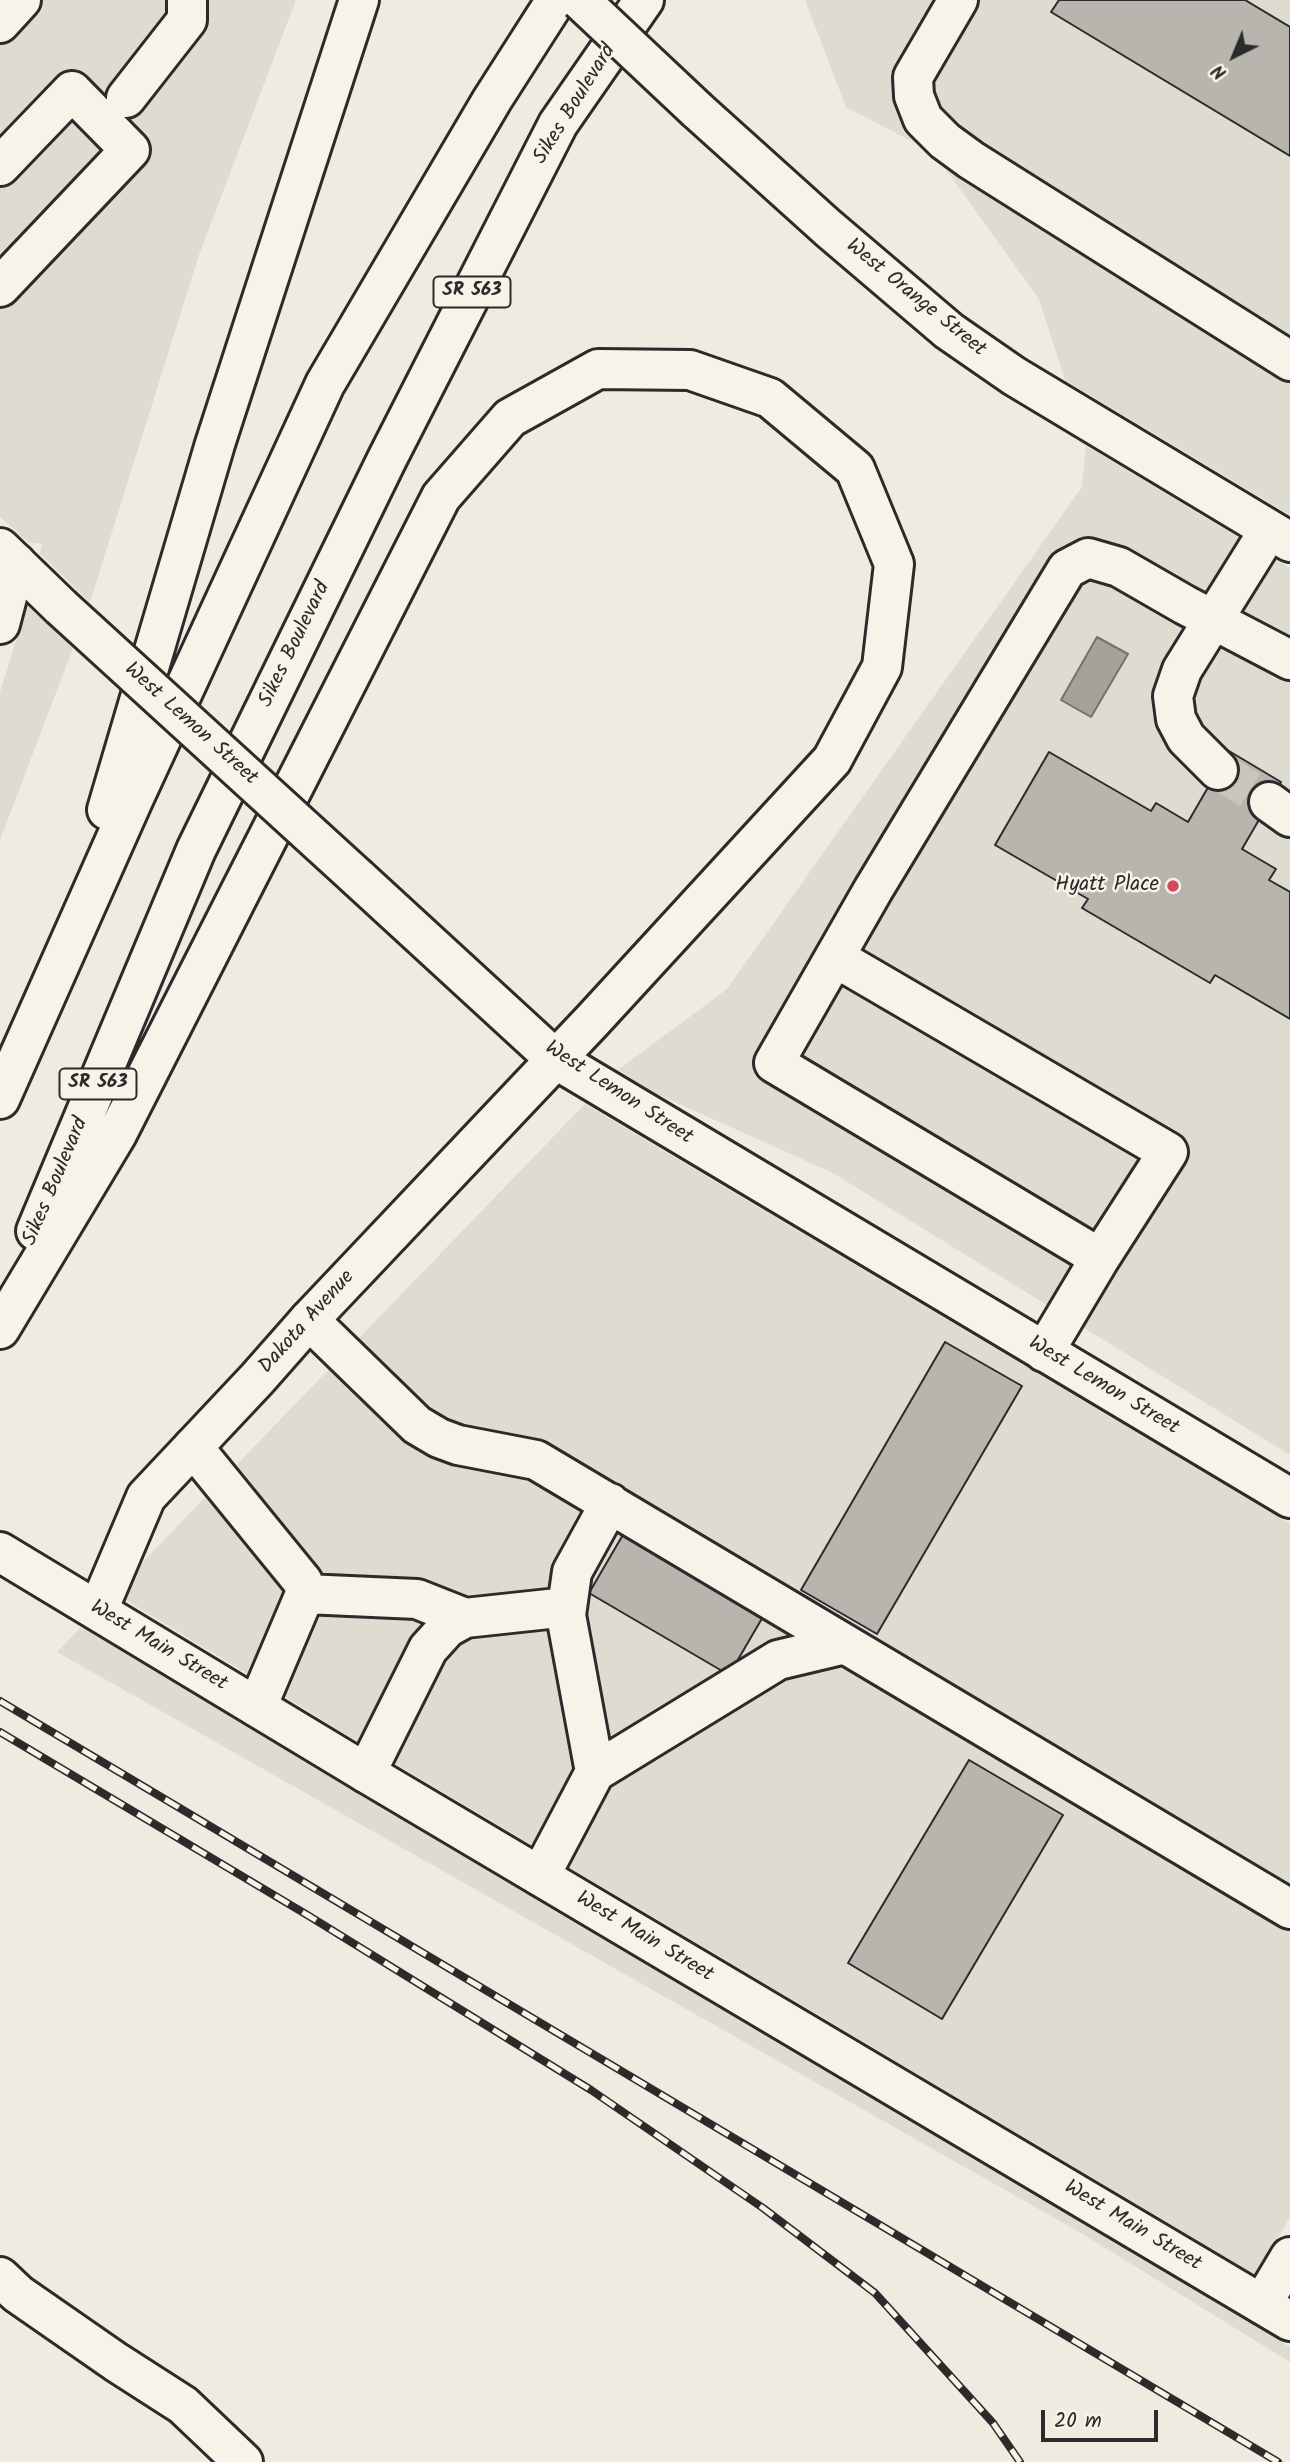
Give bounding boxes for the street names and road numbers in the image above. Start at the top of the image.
street label: Sikes Boulevard [529,40,623,170]
street label: West Orange Street [840,235,990,363]
road number: SR 563 [434,276,510,308]
street label: Sikes Boulevard [255,578,337,712]
street label: West Lemon Street [118,658,262,792]
street label: West Lemon Street [539,1037,697,1151]
road number: SR 563 [60,1068,136,1100]
street label: Sikes Boulevard [19,1114,95,1250]
street label: Dakota Avenue [255,1266,361,1380]
street label: West Lemon Street [1023,1332,1183,1442]
street label: West Main Street [85,1596,231,1698]
street label: West Main Street [571,1887,717,1989]
street label: West Main Street [1059,2176,1205,2278]

